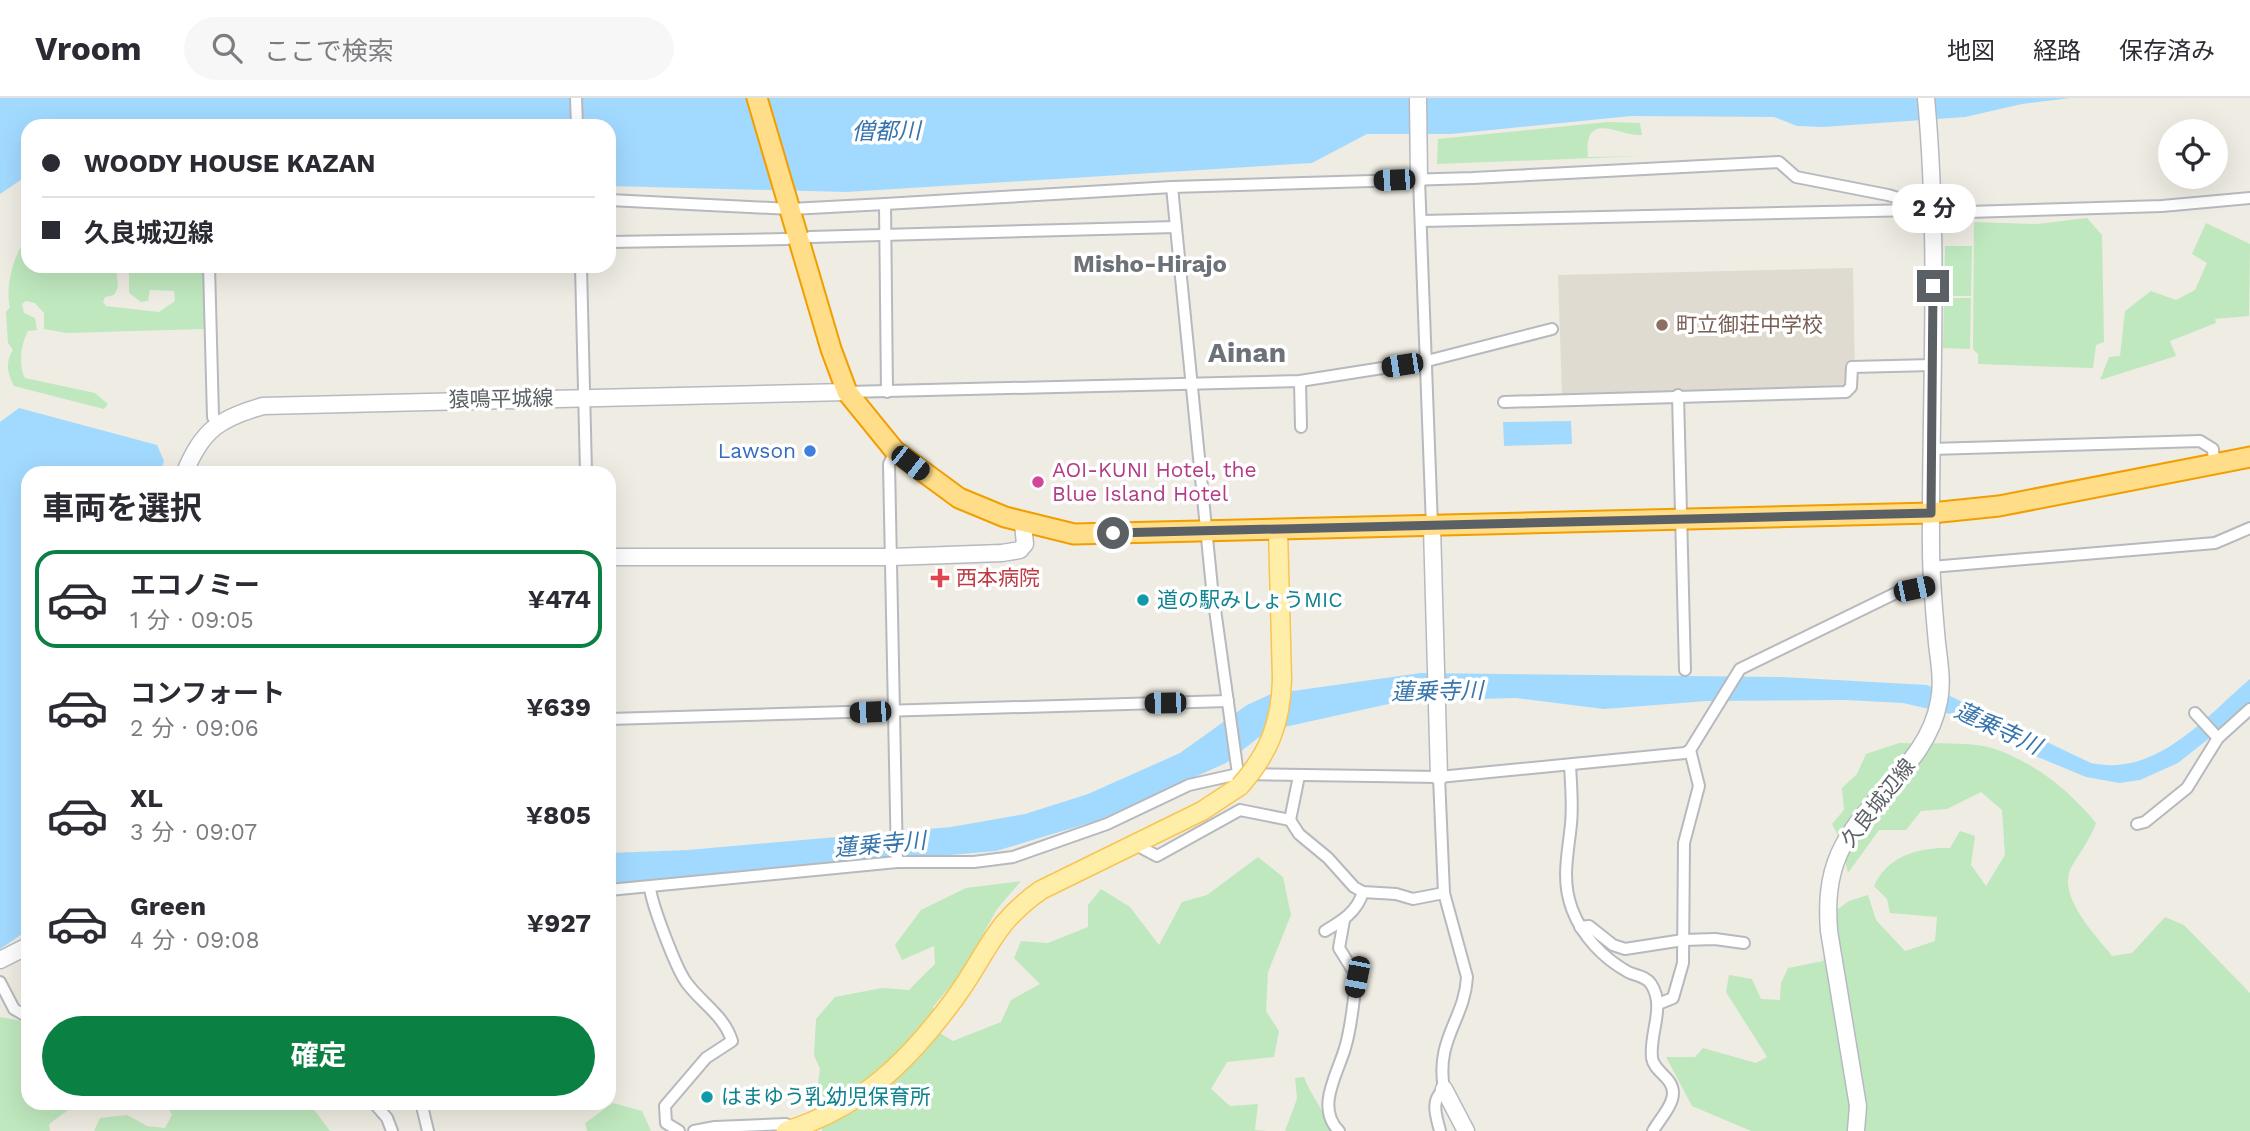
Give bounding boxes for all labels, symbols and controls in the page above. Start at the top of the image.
search box [184,17,674,80]
text: Vroom [35,29,142,68]
icon: search [208,29,246,67]
text: ここで検索 [264,36,394,66]
text: 地図 [1947,37,1995,65]
text: 経路 [2033,37,2081,65]
text: 保存済み [2119,37,2215,65]
water label: 僧都川 [851,117,924,146]
map controls [2158,119,2228,189]
button: locate [2158,119,2228,189]
text: WOODY HOUSE KAZAN [84,148,376,178]
car [1373,169,1416,191]
callout: 2 分 [1891,184,1975,234]
text: 2 分 [1912,195,1956,222]
text: 久良城辺線 [84,218,214,248]
district label: Misho-Hirajo [1073,250,1227,278]
route end [1917,270,1949,302]
place label: 町立御荘中学校 [1676,312,1823,337]
marker: 町立御荘中学校 [1654,317,1670,333]
district label: Ainan [1208,336,1286,369]
car [1380,351,1425,379]
street label: 猿鳴平城線 [448,385,554,412]
place label: Lawson [718,438,796,463]
car [887,442,934,484]
marker: Lawson [802,443,818,459]
place label: AOI-KUNI Hotel, the Blue Island Hotel [1052,457,1257,506]
marker: AOI-KUNI Hotel, the Blue Island Hotel [1030,474,1046,490]
text: 車両を選択 [42,489,202,527]
route start [1097,517,1129,549]
place label: 西本病院 [956,565,1040,590]
icon: car [46,568,109,631]
marker: 西本病院 [930,568,950,588]
text: エコノミー [130,570,260,600]
car [1892,574,1937,604]
text: ¥474 [528,584,591,614]
place label: 道の駅みしょうMIC [1157,587,1343,612]
marker: 道の駅みしょうMIC [1135,592,1151,608]
text: 1 分 · 09:05 [130,607,254,634]
icon: car [46,676,109,739]
water label: 蓮乗寺川 [1391,677,1486,706]
text: コンフォート [130,678,285,708]
text: ¥639 [526,692,591,722]
car [1144,692,1187,714]
water label: 蓮乗寺川 [1950,697,2048,761]
car [849,701,892,723]
text: 2 分 · 09:06 [130,715,259,742]
street label: 久良城辺線 [1835,754,1920,852]
text: XL [130,783,163,813]
icon: car [46,784,109,847]
text: ¥805 [526,800,591,830]
text: 3 分 · 09:07 [130,819,257,846]
water label: 蓮乗寺川 [833,827,930,862]
text: Green [130,891,206,921]
icon: car [46,892,109,955]
text: ¥927 [527,908,591,938]
text: 4 分 · 09:08 [130,927,260,954]
car [1343,954,1372,1000]
button: 確定 [42,1016,595,1096]
place label: はまゆう乳幼児保育所 [721,1084,931,1109]
marker: はまゆう乳幼児保育所 [699,1089,715,1105]

